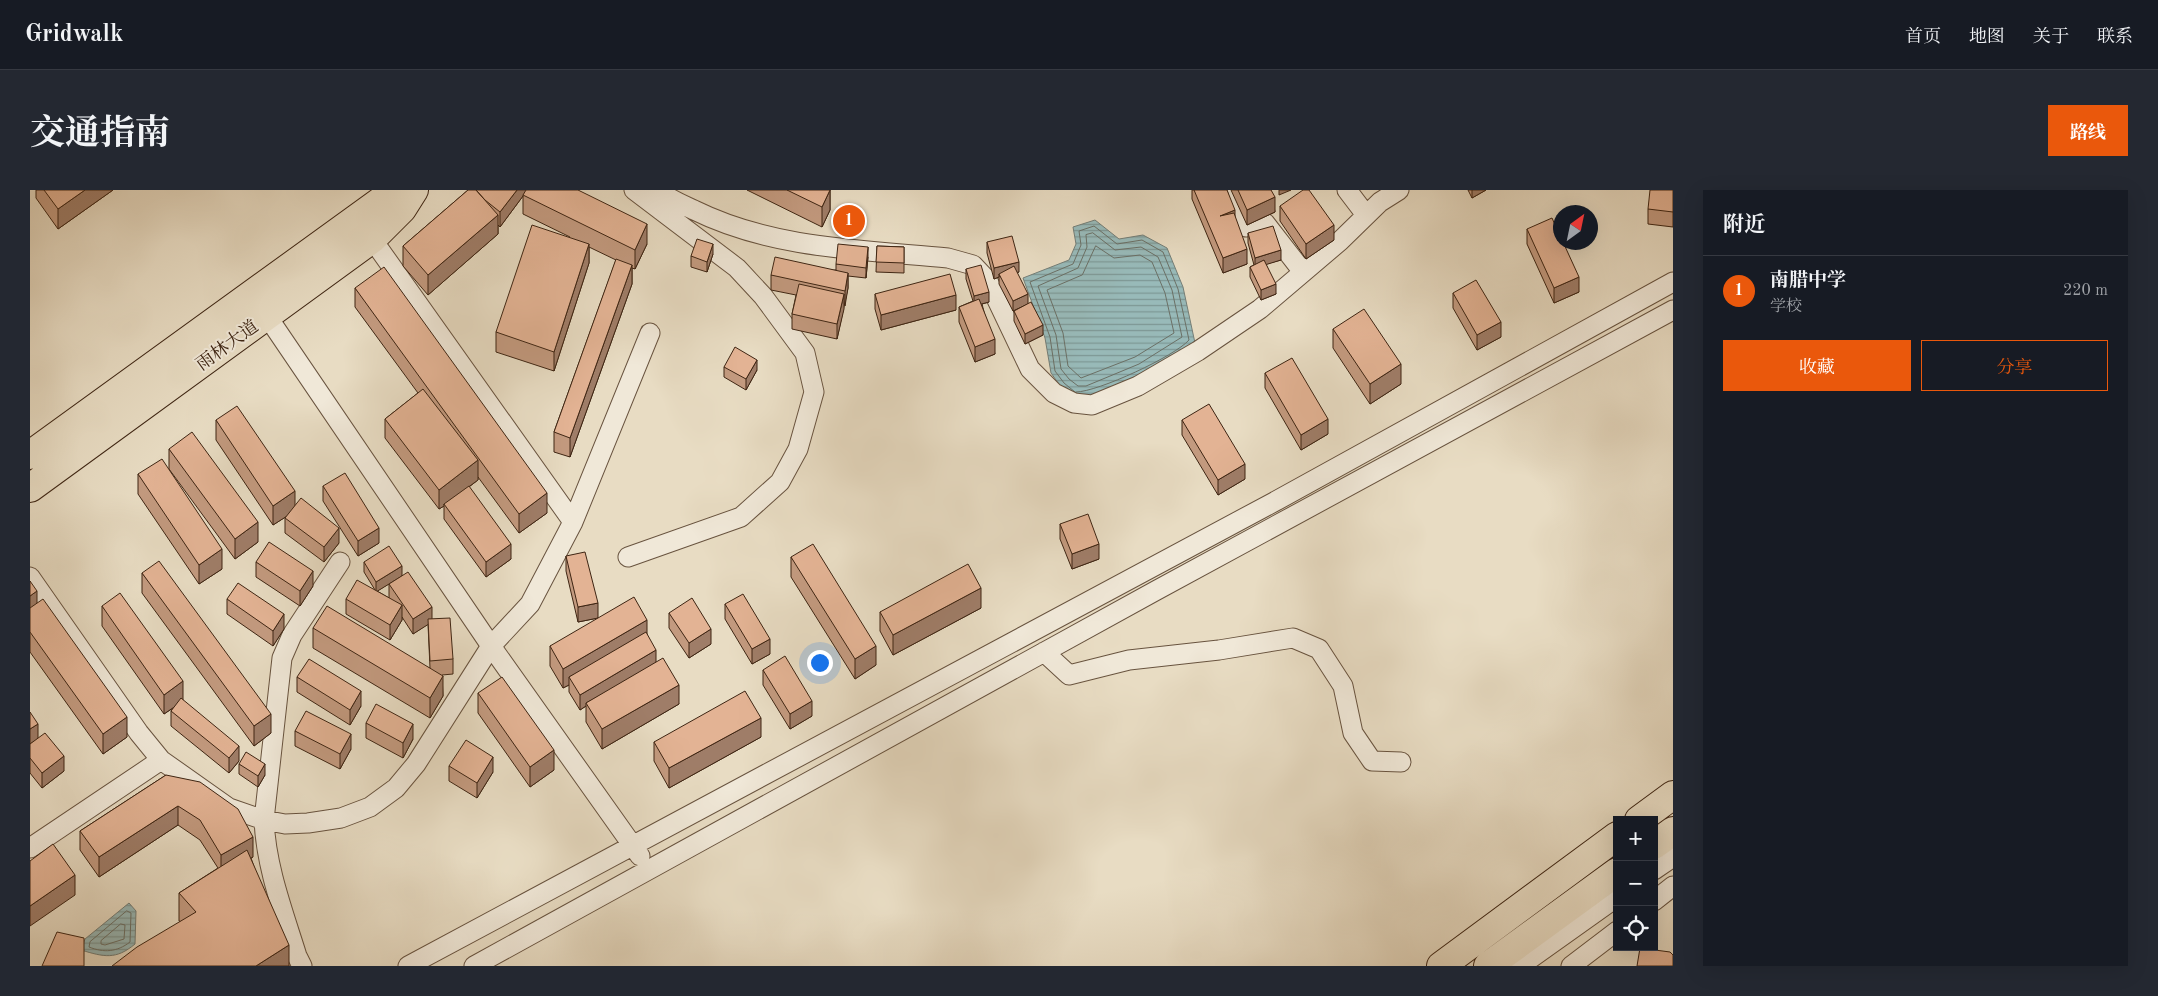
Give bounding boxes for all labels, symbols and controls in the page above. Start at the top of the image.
text: Gridwalk [25,23,123,47]
text: 首页 [1905,28,1941,46]
text: 地图 [1969,28,2005,46]
text: 关于 [2033,28,2069,46]
text: 联系 [2097,28,2133,46]
button: 路线 [2048,105,2128,156]
text: 交通指南 [30,117,170,152]
pin: 1 [833,202,865,240]
north arrow [1553,205,1598,250]
text: 附近 [1723,215,1765,236]
text: 南腊中学 [1770,272,1846,291]
text: 1 [1734,283,1744,299]
text: 220 m [2063,283,2108,299]
text: 学校 [1770,299,1802,315]
street label: 雨林大道 [192,316,262,374]
button: 收藏 [1723,340,1911,391]
button: 分享 [1921,340,2108,391]
your location [807,650,833,676]
map controls [1613,816,1658,951]
button: + [1613,816,1658,861]
button: − [1613,861,1658,906]
button: locate [1613,906,1658,951]

